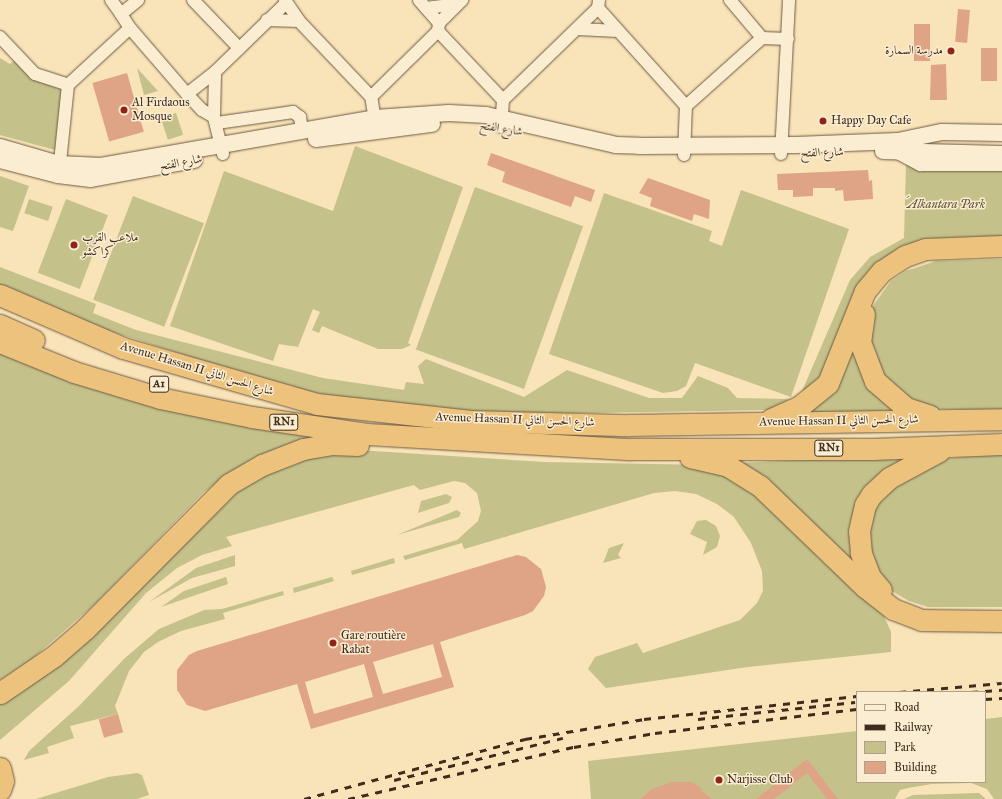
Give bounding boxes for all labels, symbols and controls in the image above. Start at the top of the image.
place label: مدرسة السمارة [885,44,943,58]
marker: مدرسة السمارة [946,46,956,56]
place label: Al Firdaous Mosque [132,96,190,124]
marker: Al Firdaous Mosque [119,105,129,115]
place label: Happy Day Cafe [831,114,911,128]
marker: Happy Day Cafe [818,116,828,126]
street label: شارع الفتح [479,119,523,139]
street label: شارع الفتح [800,145,844,161]
street label: شارع الفتح [158,152,204,174]
park label: َAlkantara Park [907,198,985,212]
place label: ملاعب القرب كراكشو [82,231,138,259]
marker: ملاعب القرب كراكشو [69,240,79,250]
street label: Avenue Hassan II شارع الحسن الثاني [119,339,275,399]
road number: A1 [149,375,169,393]
street label: Avenue Hassan II شارع الحسن الثاني [435,410,595,430]
street label: Avenue Hassan II شارع الحسن الثاني [759,412,919,430]
road number: RN1 [269,413,299,431]
road number: RN1 [814,439,844,457]
place label: Gare routière Rabat [341,629,406,657]
marker: Gare routière Rabat [328,638,338,648]
legend [856,691,986,783]
text: Road [894,700,920,714]
text: Railway [894,720,932,734]
text: Park [894,740,916,754]
text: Building [894,760,936,774]
place label: Narjisse Club [727,773,793,787]
marker: Narjisse Club [714,775,724,785]

